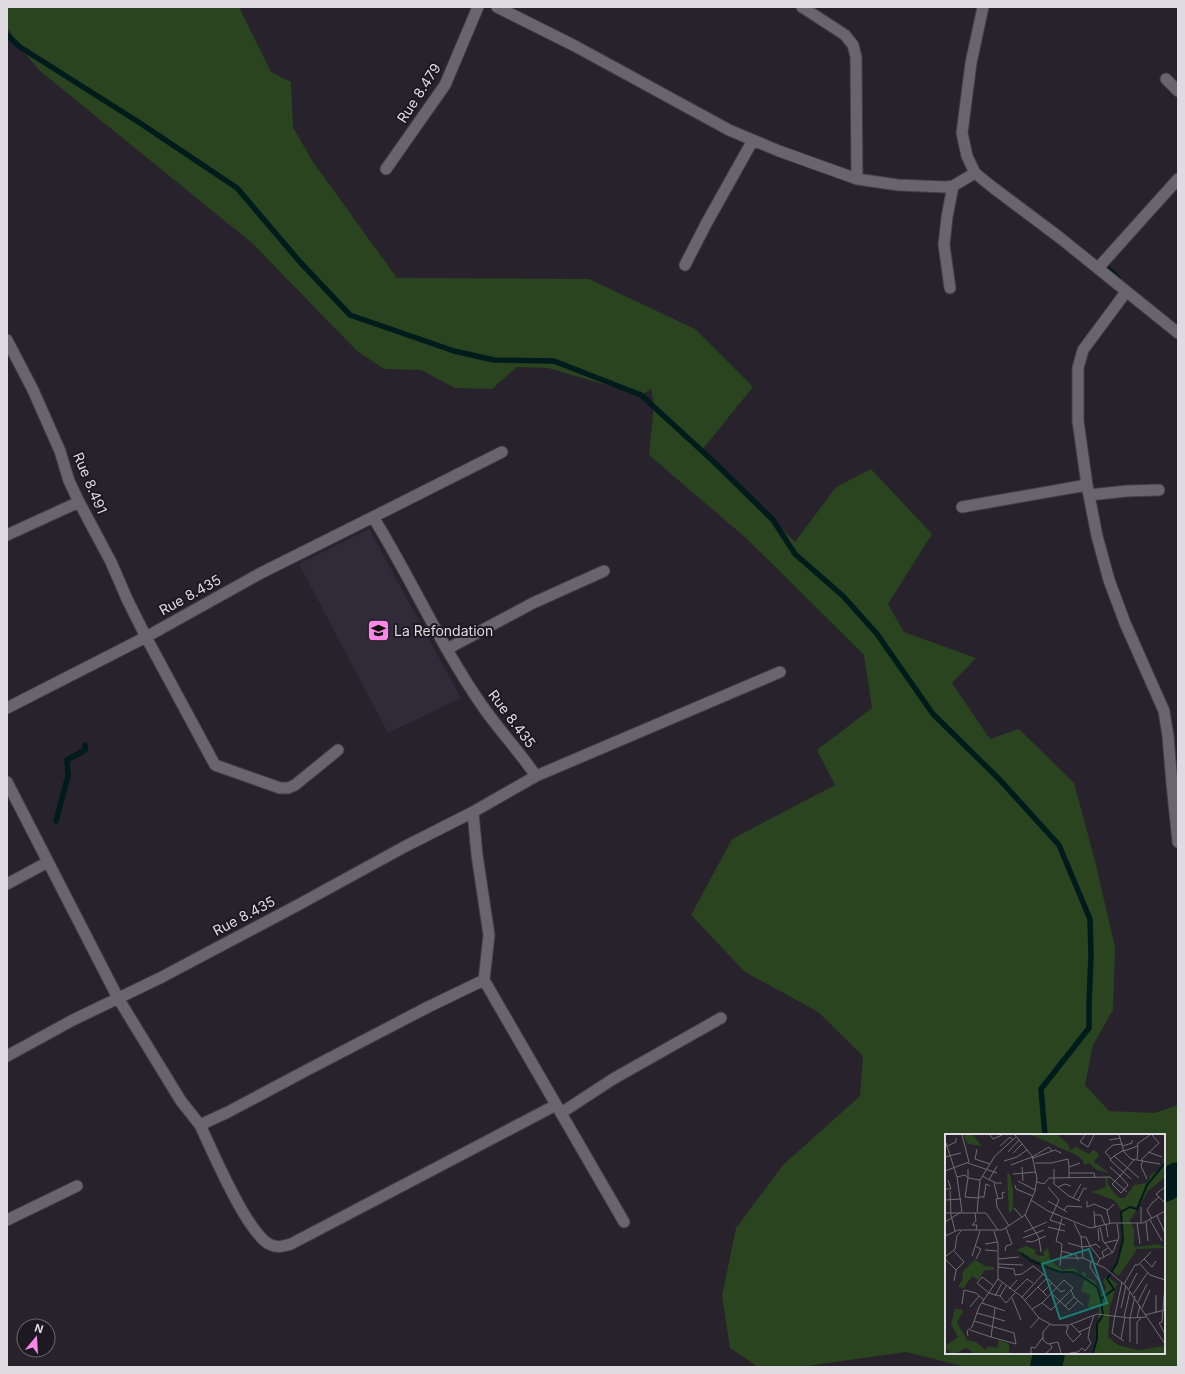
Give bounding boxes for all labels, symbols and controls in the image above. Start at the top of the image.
street label: Rue 8.479 [393,60,444,126]
street label: Rue 8.491 [70,449,111,516]
street label: Rue 8.435 [156,571,224,618]
school or university icon: La Refondation [366,618,392,644]
place label: La Refondation [394,622,493,639]
street label: Rue 8.435 [485,686,540,751]
street label: Rue 8.435 [210,892,278,939]
inset map [945,1134,1165,1354]
north arrow [16,1318,56,1358]
text: N [33,1321,45,1336]

